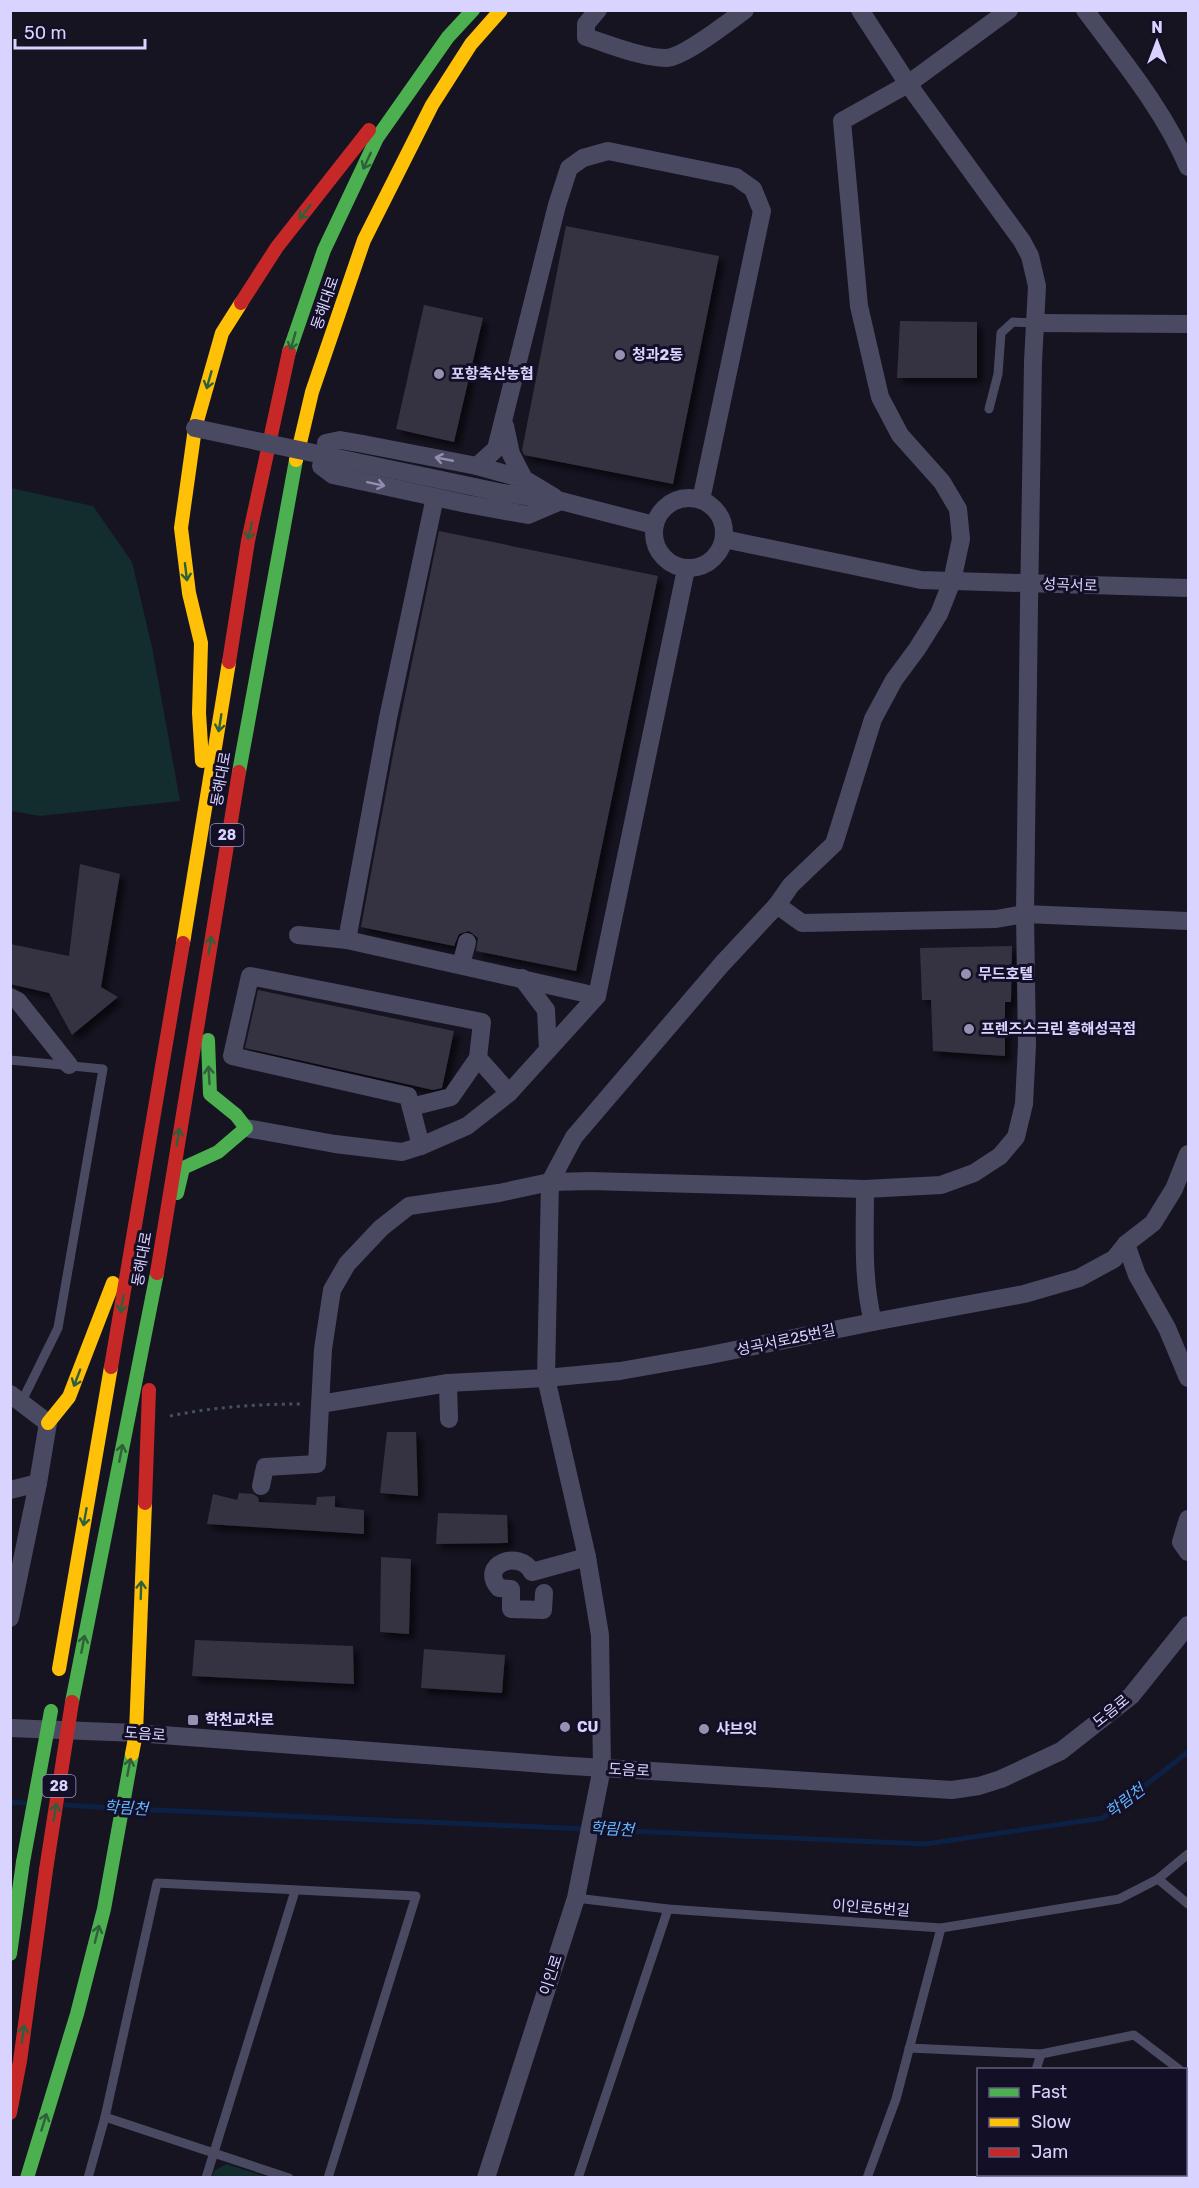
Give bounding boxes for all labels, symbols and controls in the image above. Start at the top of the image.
scale bar [15,12,146,50]
north arrow [1127,12,1187,72]
text: N [1151,18,1163,37]
text: 50 m [24,22,67,44]
one-way arrow [360,151,372,169]
one-way arrow [298,204,311,220]
street label: 동해대로 [308,274,342,332]
one-way arrow [286,331,298,350]
place label: 청과2동 [632,346,683,364]
marker: 청과2동 [613,348,627,362]
place label: 포항축산농협 [451,365,534,383]
marker: 포항축산농협 [432,367,446,381]
one-way arrow [203,370,214,389]
one-way arrow [435,453,454,464]
one-way arrow [365,479,385,490]
one-way arrow [244,521,255,540]
one-way arrow [181,561,192,581]
street label: 성곡서로 [1042,575,1098,595]
one-way arrow [214,713,225,733]
street label: 동해대로 [207,750,235,808]
road number: 28 [210,824,244,846]
one-way arrow [205,936,216,955]
place label: 무드호텔 [978,965,1033,983]
marker: 무드호텔 [959,967,973,981]
place label: 프렌즈스크린 흥해성곡점 [981,1020,1136,1038]
marker: 프렌즈스크린 흥해성곡점 [962,1022,976,1036]
one-way arrow [203,1066,214,1086]
one-way arrow [173,1128,184,1148]
street label: 동해대로 [128,1230,156,1288]
one-way arrow [116,1293,127,1313]
street label: 성곡서로25번길 [735,1321,837,1359]
one-way arrow [71,1368,82,1387]
one-way arrow [116,1444,127,1464]
one-way arrow [80,1506,91,1526]
one-way arrow [135,1581,146,1601]
one-way arrow [78,1635,89,1655]
street label: 도음로 [1089,1691,1133,1731]
place label: 학천교차로 [205,1711,274,1729]
marker: 학천교차로 [186,1713,200,1727]
place label: CU [577,1718,598,1736]
marker: CU [558,1720,572,1734]
place label: 샤브잇 [716,1720,757,1738]
marker: 샤브잇 [697,1722,711,1736]
street label: 도음로 [124,1724,166,1744]
one-way arrow [124,1758,135,1777]
street label: 도음로 [608,1760,650,1780]
road number: 28 [42,1775,76,1797]
water label: 학림천 [1102,1779,1150,1822]
water label: 학림천 [103,1797,151,1819]
one-way arrow [49,1803,60,1822]
water label: 학림천 [589,1818,637,1840]
street label: 이인로5번길 [832,1896,910,1920]
one-way arrow [92,1925,104,1944]
street label: 이인로 [536,1953,566,1997]
one-way arrow [18,2025,29,2045]
legend [977,2068,1187,2176]
text: Fast [1031,2081,1067,2103]
text: Slow [1031,2111,1071,2133]
one-way arrow [39,2112,50,2131]
text: Jam [1031,2141,1068,2163]

